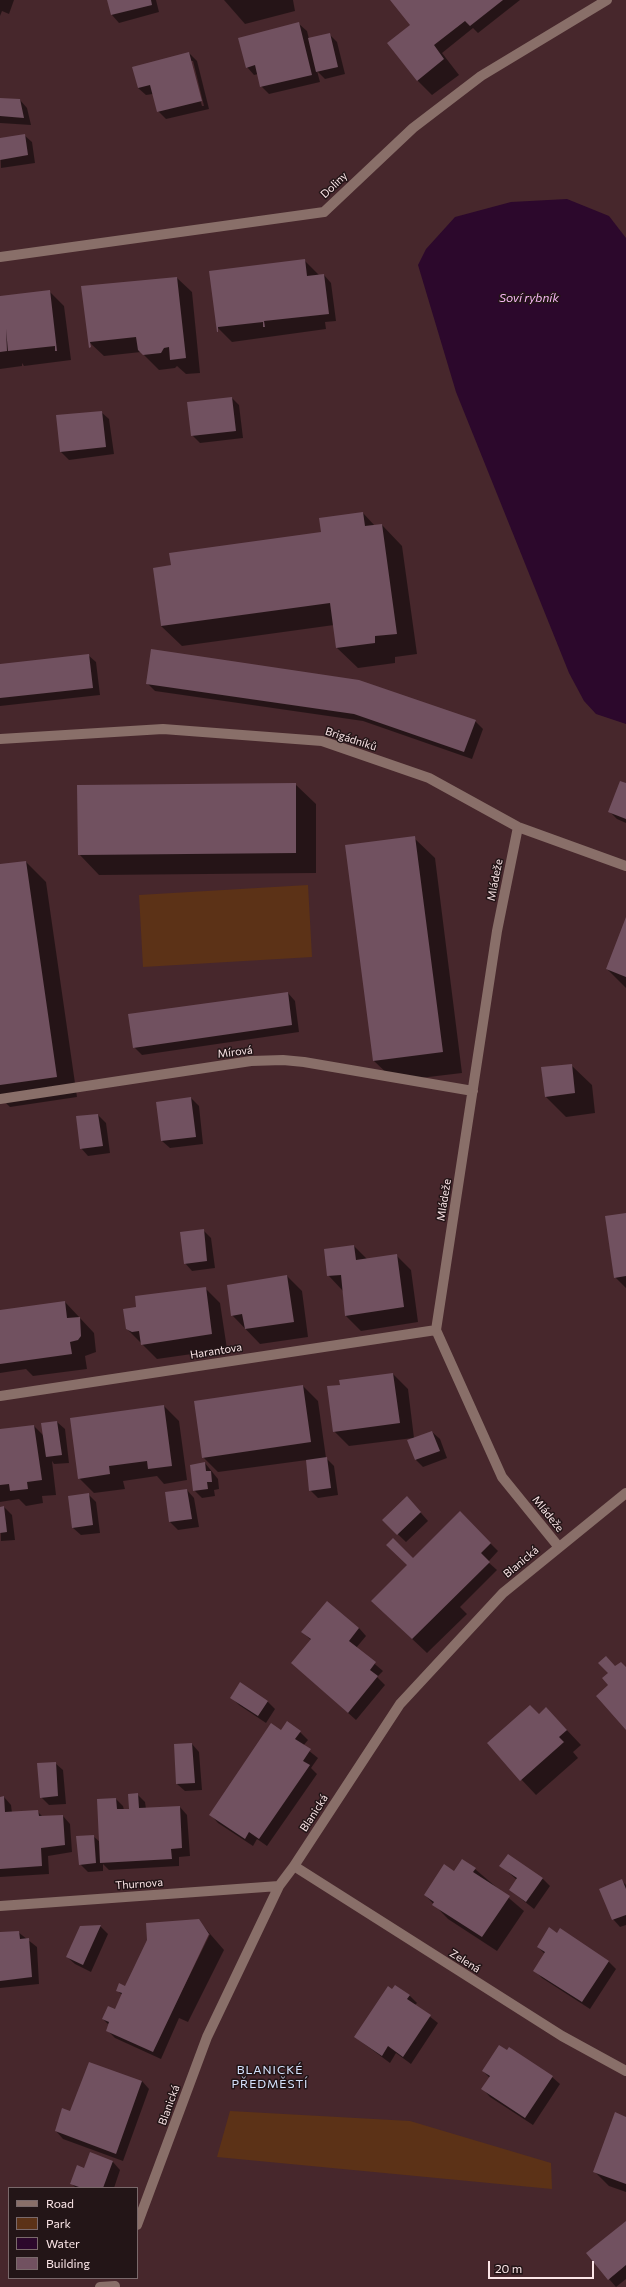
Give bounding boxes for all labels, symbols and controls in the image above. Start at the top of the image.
street label: Doliny [318,169,350,201]
water label: Soví rybník [499,291,559,305]
street label: Brigádníků [324,724,378,754]
street label: Mládeže [484,858,506,902]
street label: Mírová [217,1043,253,1061]
street label: Mládeže [434,1178,454,1222]
street label: Harantova [189,1340,243,1362]
street label: Mládeže [530,1493,566,1535]
street label: Blanická [501,1543,541,1581]
street label: Blanická [297,1792,331,1834]
street label: Thurnova [115,1876,163,1892]
street label: Zelená [447,1946,483,1976]
district label: BLANICKÉ PŘEDMĚSTÍ [232,2063,308,2091]
street label: Blanická [156,2083,182,2127]
legend [8,2187,138,2279]
text: Road [46,2196,74,2210]
text: Park [46,2216,71,2230]
text: Water [46,2236,80,2250]
scale bar [490,2253,596,2279]
text: Building [46,2256,90,2270]
text: 20 m [495,2261,522,2275]

